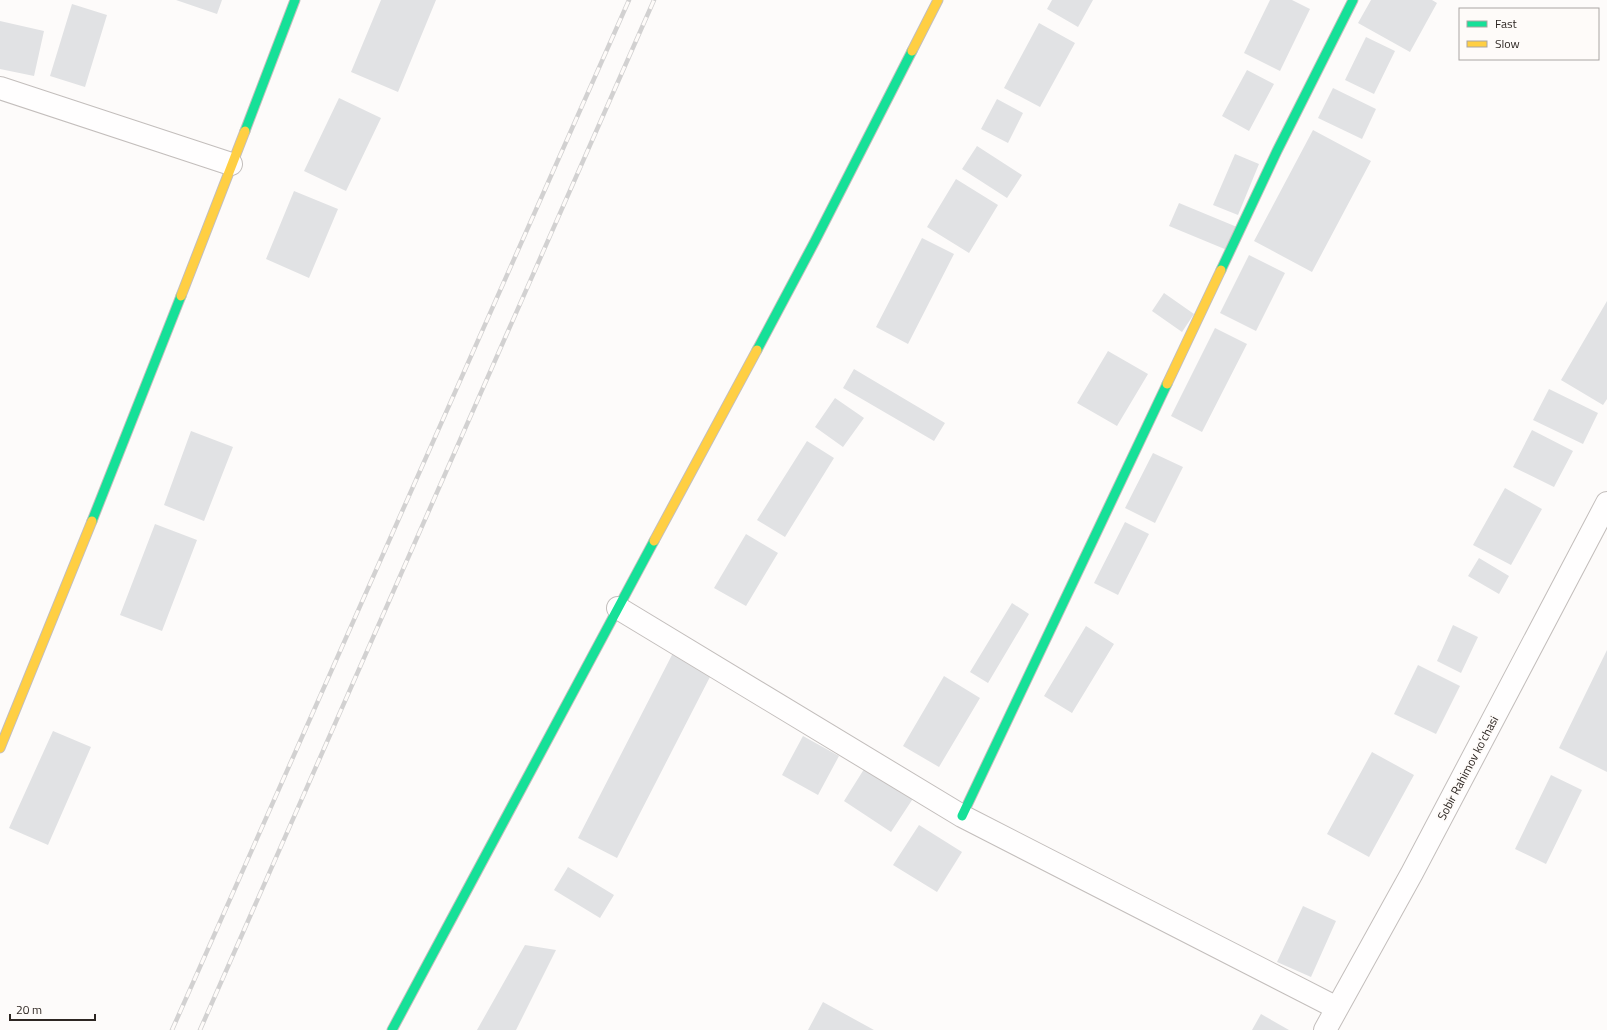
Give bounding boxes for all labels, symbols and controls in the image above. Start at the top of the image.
legend [1459,8,1599,60]
text: Fast [1495,14,1518,33]
text: Slow [1495,34,1520,53]
street label: Sobir Rahimov ko'chasi [1432,712,1503,823]
scale bar [10,996,95,1022]
text: 20 m [16,1000,42,1019]

